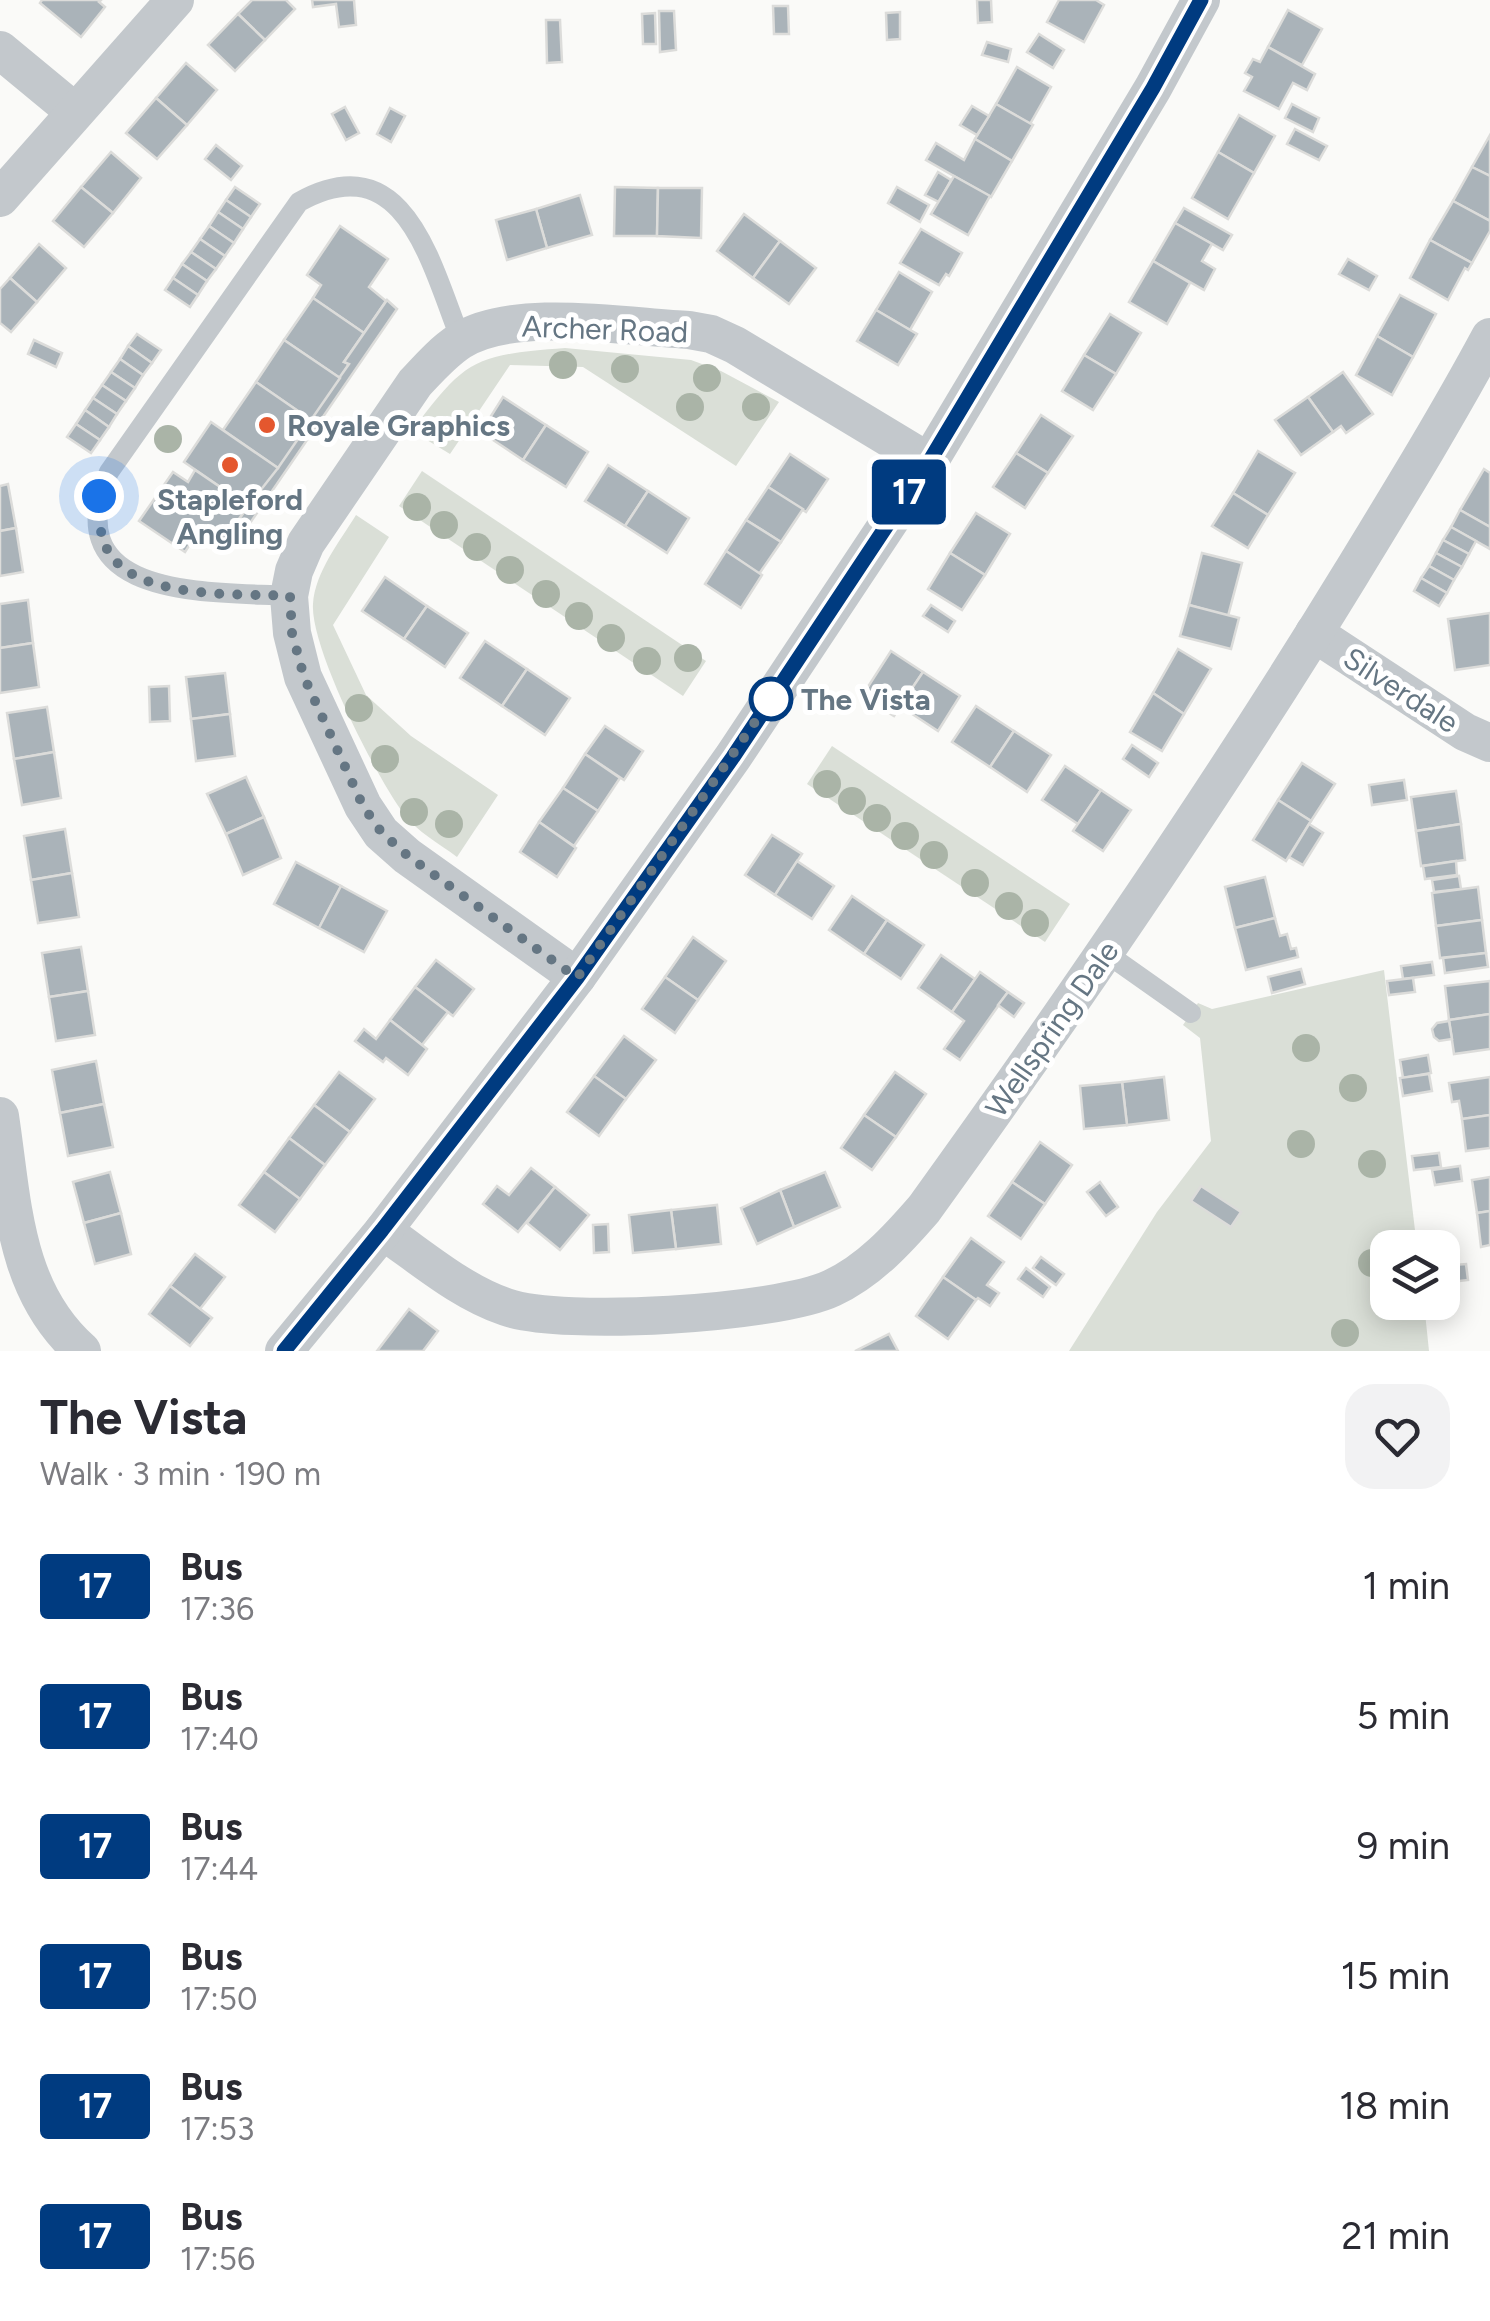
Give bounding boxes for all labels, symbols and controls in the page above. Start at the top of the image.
street label: Archer Road [521,308,689,350]
place label: Royale Graphics [287,407,510,444]
marker: Royale Graphics [256,414,278,436]
marker: Stapleford Angling [219,454,241,476]
line badge: 17 [864,460,954,524]
your location [74,471,124,521]
text: 17 [892,471,926,513]
place label: Stapleford Angling [157,481,303,552]
street label: Silverdale [1337,639,1465,741]
marker: The Vista [750,678,792,720]
place label: The Vista [801,681,931,718]
street label: Wellspring Dale [978,934,1126,1124]
map controls [1370,1230,1460,1320]
button: layers [1370,1230,1460,1320]
button: heart [1345,1384,1450,1489]
text: The Vista [40,1388,247,1446]
text: Walk · 3 min · 190 m [40,1455,321,1493]
text: Bus [180,1544,243,1590]
text: 1 min [1363,1563,1450,1609]
text: 17 [78,1565,112,1607]
text: 17:36 [180,1590,254,1628]
text: Bus [180,1674,243,1720]
text: 5 min [1356,1693,1450,1739]
text: 17 [78,1695,112,1737]
text: 17:40 [180,1720,259,1758]
text: Bus [180,1804,243,1850]
text: 9 min [1357,1823,1450,1869]
text: 17 [78,1825,112,1867]
text: 17:44 [180,1850,258,1888]
text: Bus [180,1934,243,1980]
text: 15 min [1341,1953,1450,1999]
text: 17 [78,1955,112,1997]
text: 17:50 [180,1980,257,2018]
text: Bus [180,2064,243,2110]
text: 18 min [1339,2083,1450,2129]
text: 17 [78,2085,112,2127]
text: 17:53 [180,2110,254,2148]
text: Bus [180,2194,243,2240]
text: 21 min [1341,2213,1450,2259]
text: 17 [78,2215,112,2257]
text: 17:56 [180,2240,255,2278]

